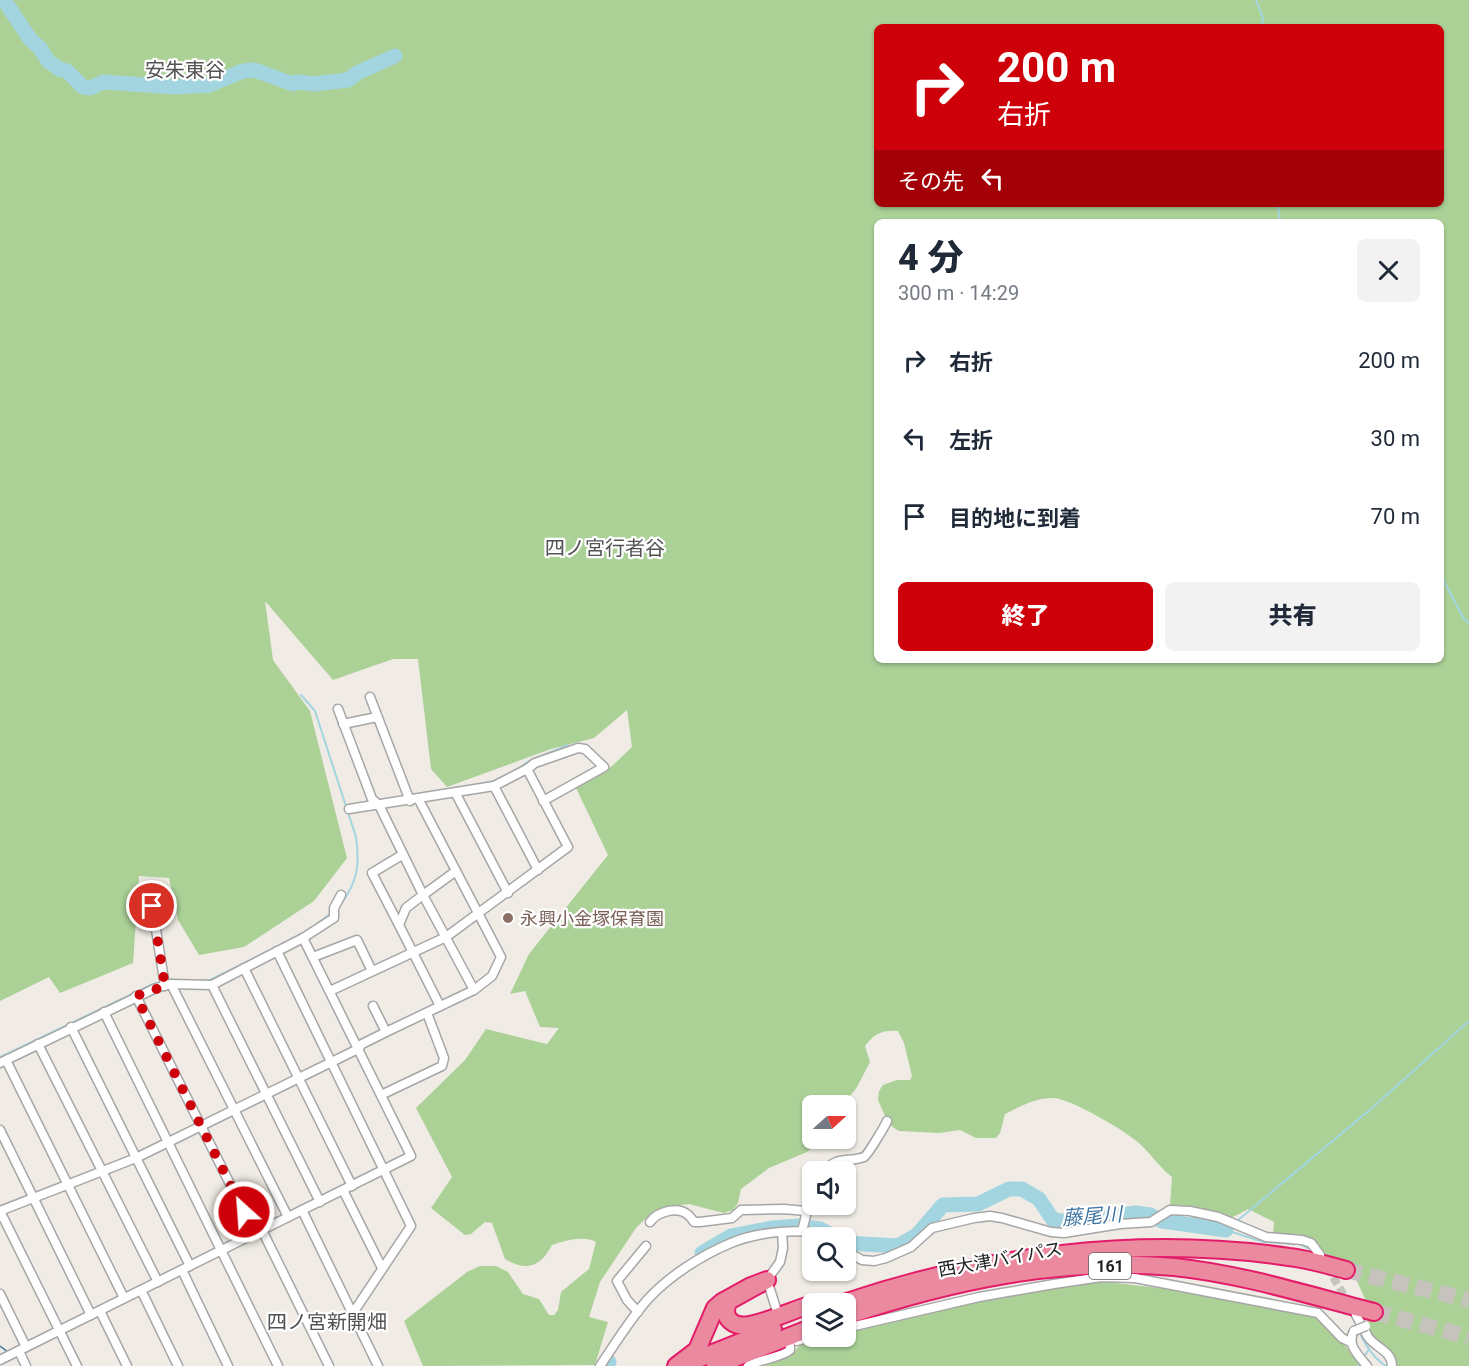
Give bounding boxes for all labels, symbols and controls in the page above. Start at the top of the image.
text: 200 m [997,43,1116,92]
icon: right [898,48,976,126]
district label: 安朱東谷 [145,58,225,82]
text: 右折 [997,99,1051,131]
icon: left [976,162,1009,195]
text: その先 [898,169,964,194]
text: 4 分 [898,237,964,279]
button: close [1357,239,1420,302]
text: 300 m · 14:29 [898,281,1019,305]
icon: right [898,344,931,377]
text: 200 m [1358,348,1420,373]
text: 右折 [949,350,993,375]
icon: left [898,422,931,455]
text: 30 m [1371,426,1420,451]
text: 左折 [949,428,993,453]
icon: arrive [898,500,931,533]
text: 70 m [1371,504,1420,529]
text: 目的地に到着 [949,506,1081,531]
district label: 四ノ宮行者谷 [545,536,665,560]
button: 終了 [898,582,1153,651]
button: 共有 [1165,582,1420,651]
pin [126,880,177,931]
icon: arrive [135,889,168,922]
place label: 永興小金塚保育園 [520,908,664,929]
marker: 永興小金塚保育園 [501,911,515,925]
north arrow [802,1095,856,1149]
map controls [802,1095,856,1347]
button: sound [802,1161,856,1215]
position arrow [212,1180,276,1244]
water label: 藤尾川 [1061,1202,1125,1230]
button: search [802,1227,856,1281]
street label: 西大津バイパス [936,1238,1064,1280]
road number: 161 [1089,1253,1131,1279]
button: layers [802,1293,856,1347]
district label: 四ノ宮新開畑 [267,1310,387,1334]

